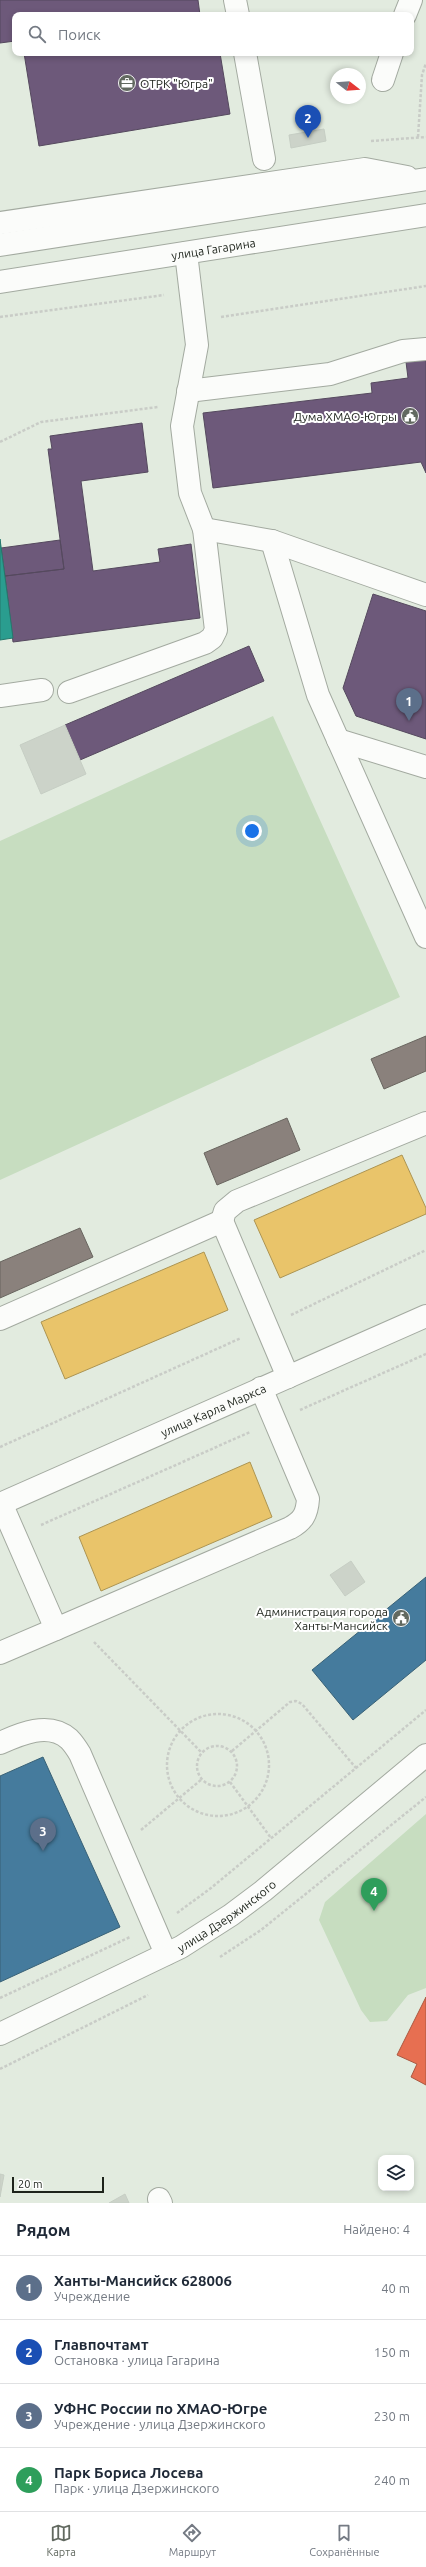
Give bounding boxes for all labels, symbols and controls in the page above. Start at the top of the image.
search box [12,12,414,56]
icon: search [26,23,48,45]
text: Поиск [58,26,101,43]
north arrow [330,68,366,104]
office icon: ОТРК "Югра" [117,73,137,93]
place label: ОТРК "Югра" [140,77,213,90]
pin: 2 [295,105,321,138]
street label: улица Гагарина [170,235,256,261]
public building icon: Дума ХМАО-Югры [400,406,420,426]
place label: Дума ХМАО-Югры [293,410,397,423]
pin: 1 [396,688,422,721]
your location [242,821,262,841]
street label: улица Карла Маркса [159,1381,268,1439]
place label: Администрация города Ханты-Мансийск [256,1605,388,1632]
public building icon: Администрация города Ханты-Мансийск [391,1608,411,1628]
pin: 3 [30,1818,56,1851]
street label: улица Дзержинского [175,1877,278,1954]
pin: 4 [361,1878,387,1911]
map controls [378,2155,414,2191]
button: layers [378,2155,414,2191]
scale bar [12,2175,104,2194]
text: 20 m [18,2178,42,2190]
text: Рядом [16,2220,71,2239]
text: Найдено: 4 [343,2222,410,2236]
text: Ханты-Мансийск 628006 [54,2272,232,2289]
text: 1 [25,2281,33,2295]
text: 40 m [381,2281,410,2295]
text: Учреждение [54,2289,130,2303]
text: Главпочтамт [54,2336,148,2353]
text: 2 [25,2345,33,2359]
text: 150 m [374,2345,410,2359]
text: Остановка · улица Гагарина [54,2353,220,2367]
text: УФНС России по ХМАО-Югре [54,2400,267,2417]
text: 3 [25,2409,33,2423]
text: 230 m [374,2409,410,2423]
text: Учреждение · улица Дзержинского [54,2417,266,2431]
text: Парк Бориса Лосева [54,2464,203,2481]
text: 4 [25,2473,33,2487]
text: 240 m [374,2473,410,2487]
text: Парк · улица Дзержинского [54,2481,219,2495]
tab: Карта [46,2522,76,2558]
tab: Маршрут [169,2522,216,2558]
tab: Сохранённые [309,2522,379,2558]

